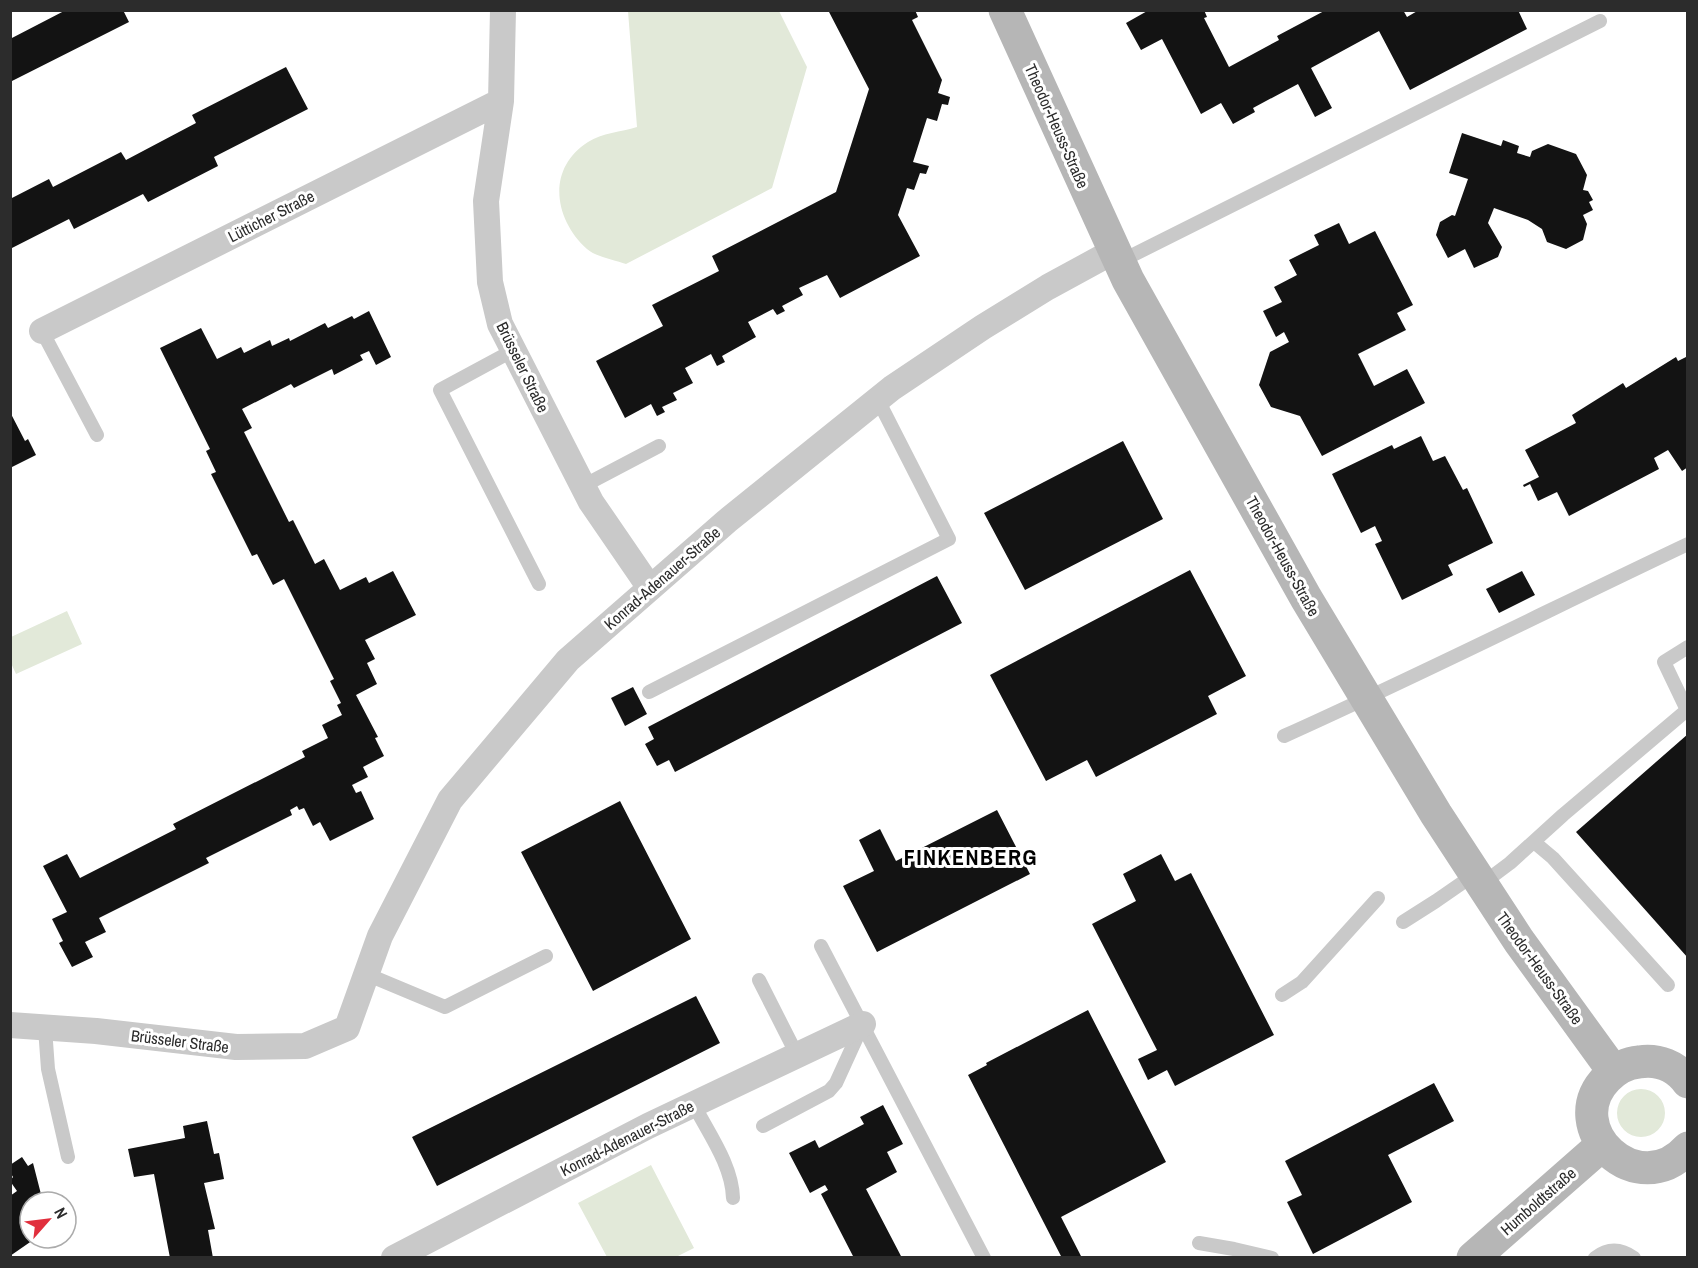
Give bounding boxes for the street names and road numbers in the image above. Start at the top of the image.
street label: Theodor-Heuss-Straße [1020,60,1094,192]
street label: Lütticher Straße [224,185,318,247]
street label: Brüsseler Straße [492,318,554,416]
street label: Theodor-Heuss-Straße [1241,492,1325,620]
street label: Konrad-Adenauer-Straße [599,521,725,635]
street label: Theodor-Heuss-Straße [1492,907,1588,1029]
street label: Brüsseler Straße [130,1024,230,1058]
street label: Konrad-Adenauer-Straße [556,1095,698,1181]
street label: Humboldtstraße [1496,1162,1580,1240]

